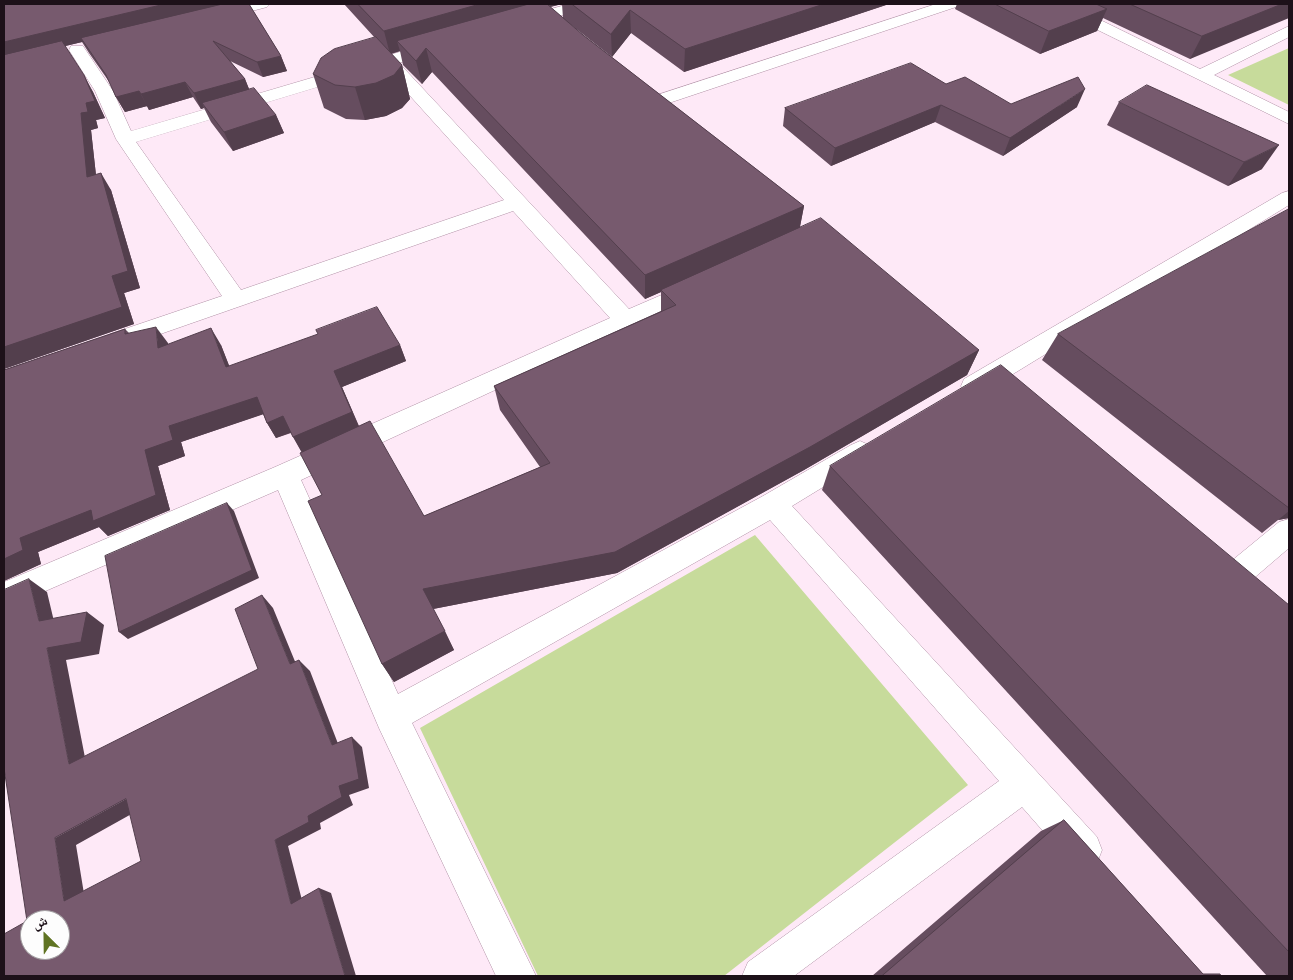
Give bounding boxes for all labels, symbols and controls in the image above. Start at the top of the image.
north arrow [20,910,70,960]
text: ش [30,912,49,932]

